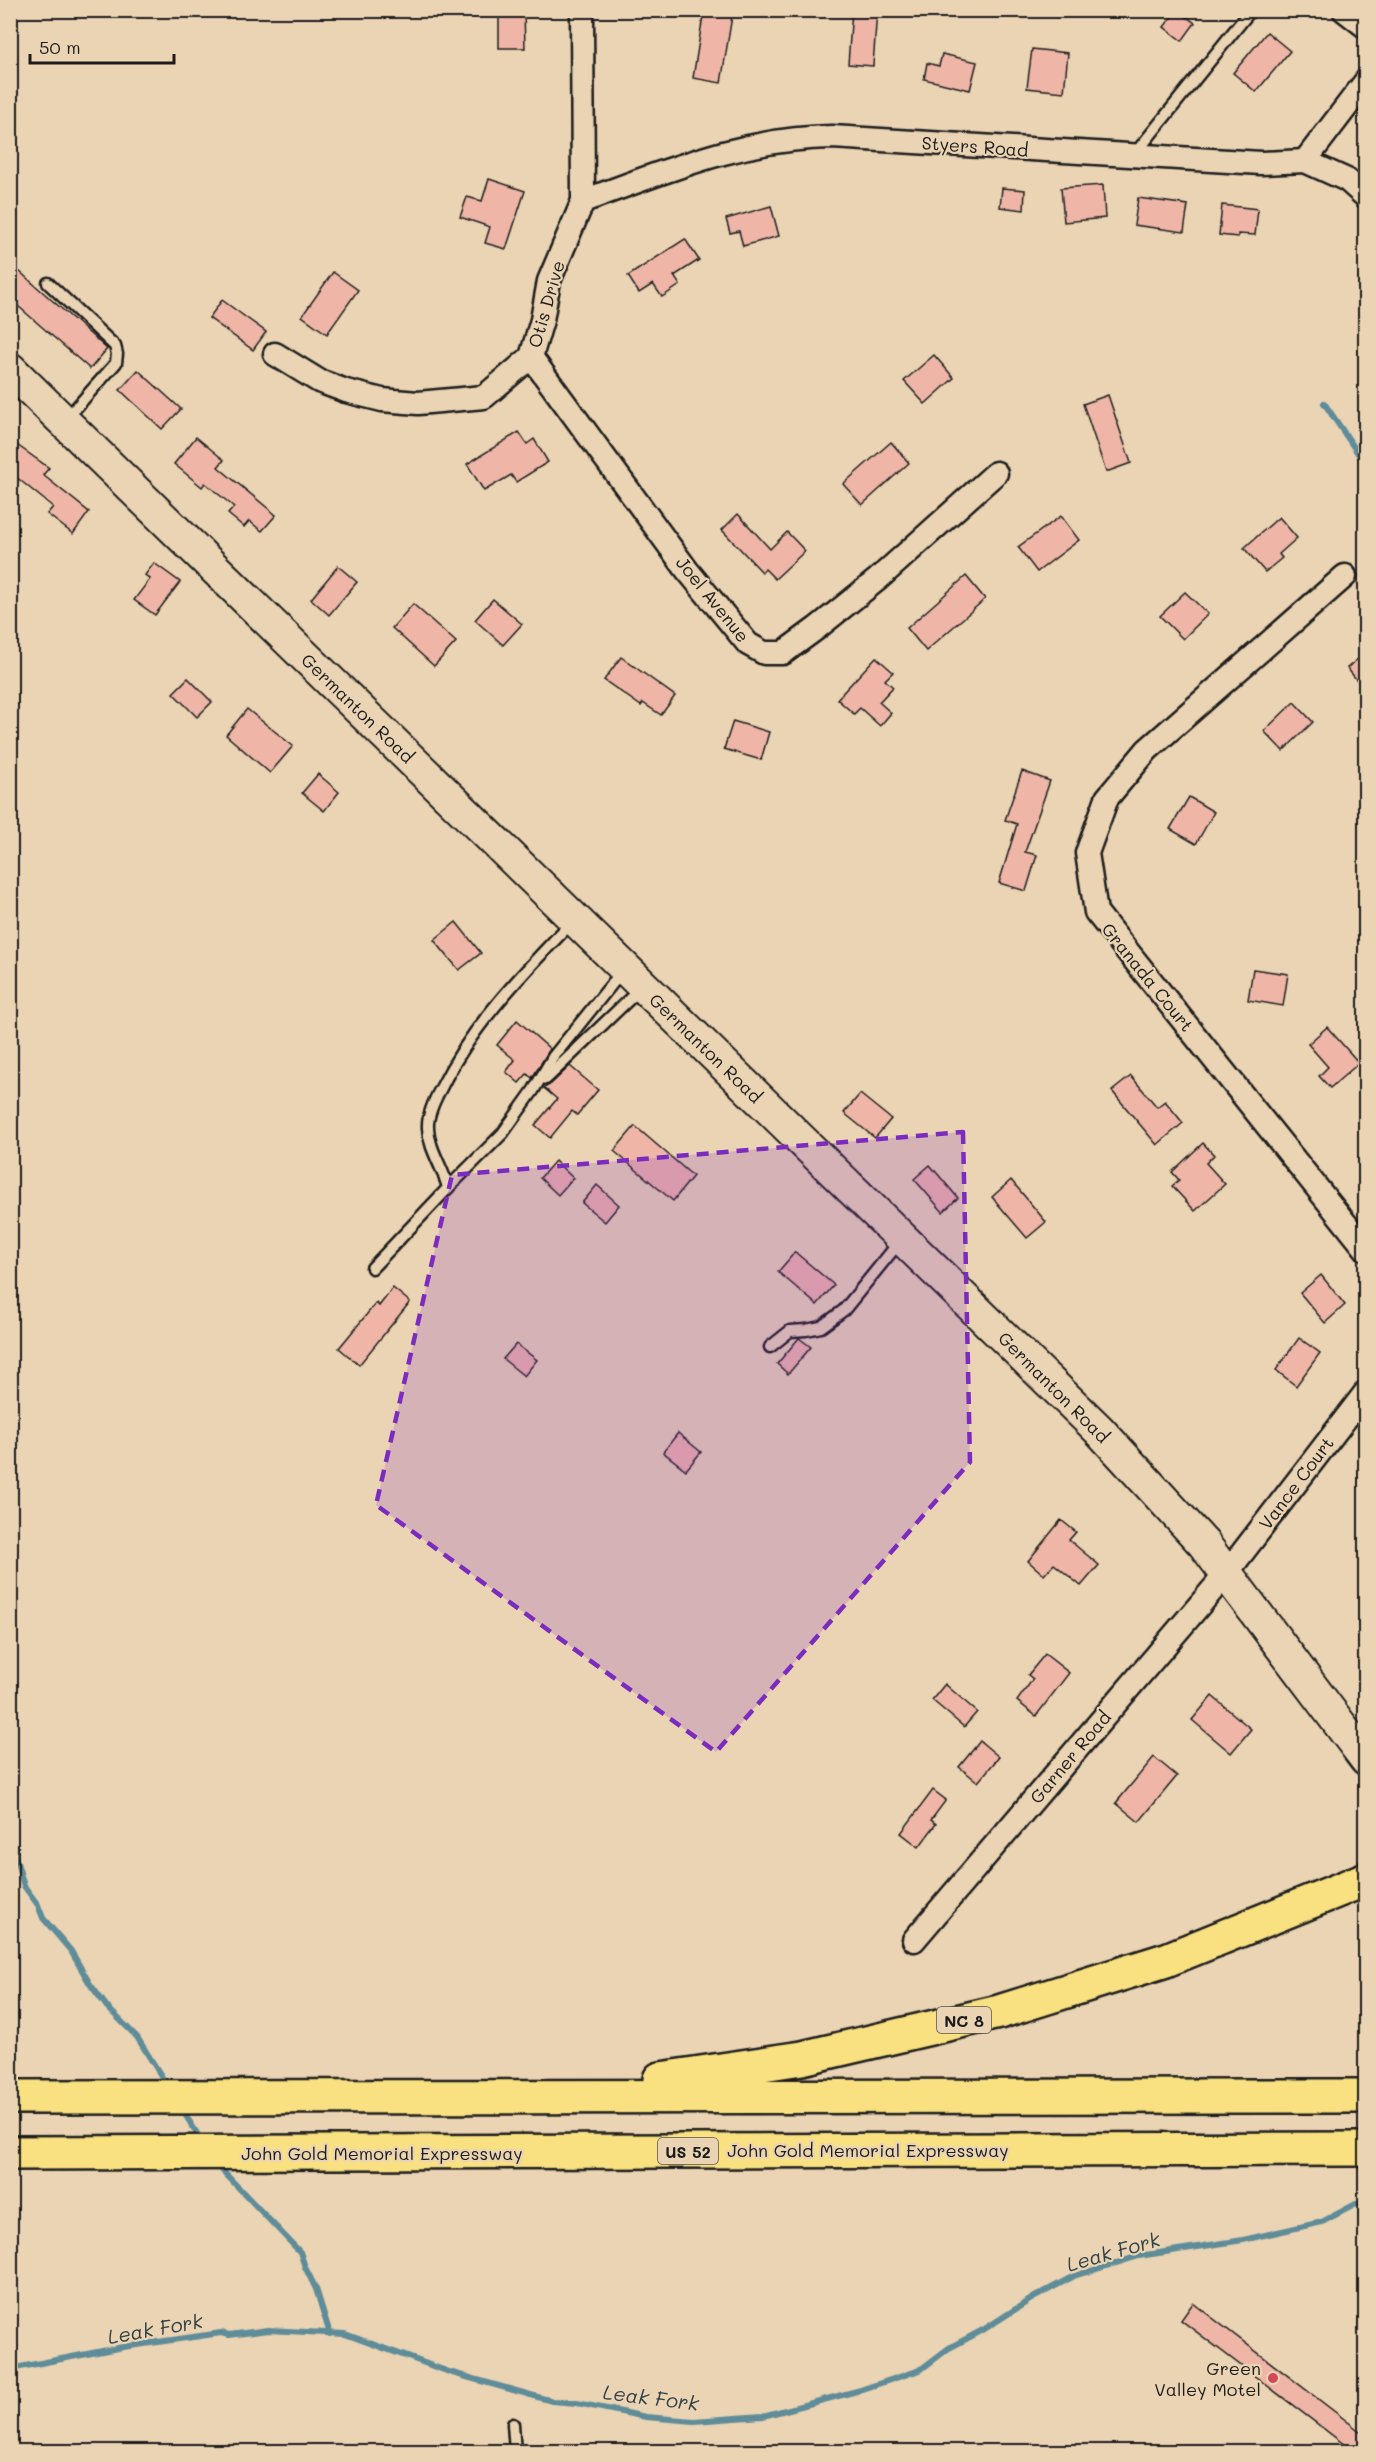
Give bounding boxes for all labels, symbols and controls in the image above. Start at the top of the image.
scale bar [30,27,174,65]
text: 50 m [39,35,81,59]
street label: Styers Road [921,130,1029,162]
street label: Otis Drive [522,258,570,350]
street label: Joel Avenue [671,551,755,647]
street label: Germanton Road [296,648,420,768]
street label: Granada Court [1097,918,1199,1036]
street label: Germanton Road [644,988,768,1108]
street label: Germanton Road [993,1326,1115,1448]
street label: Vance Court [1253,1432,1339,1534]
street label: Garner Road [1024,1705,1116,1809]
road number: NC 8 [937,2007,991,2033]
road number: US 52 [658,2138,718,2164]
street label: John Gold Memorial Expressway [727,2138,1009,2162]
street label: John Gold Memorial Expressway [241,2141,523,2165]
water label: Leak Fork [1063,2225,1163,2277]
water label: Leak Fork [105,2307,205,2349]
place label: Green Valley Motel [1154,2356,1261,2401]
marker: Green Valley Motel [1266,2371,1280,2385]
water label: Leak Fork [602,2378,701,2416]

